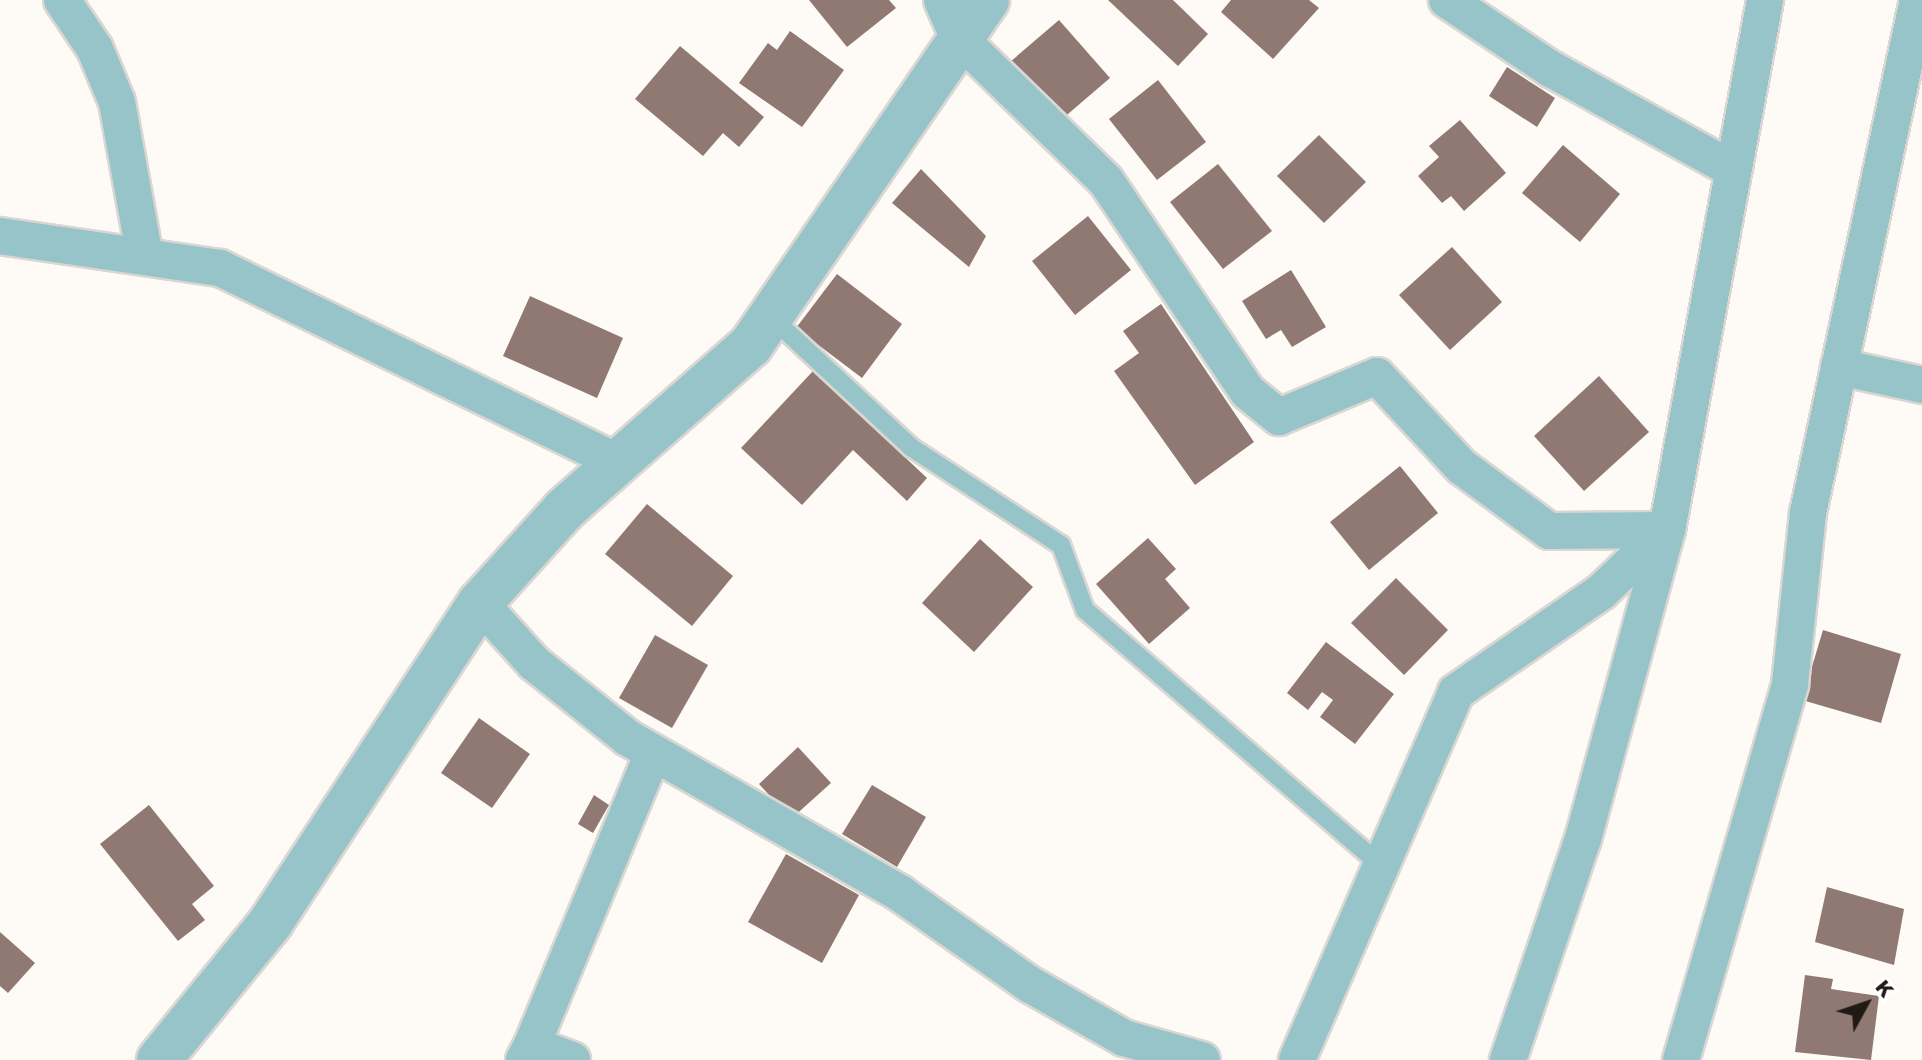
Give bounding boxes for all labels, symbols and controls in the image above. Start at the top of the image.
north arrow [1826,964,1906,1044]
text: K [1870,974,1899,1002]

